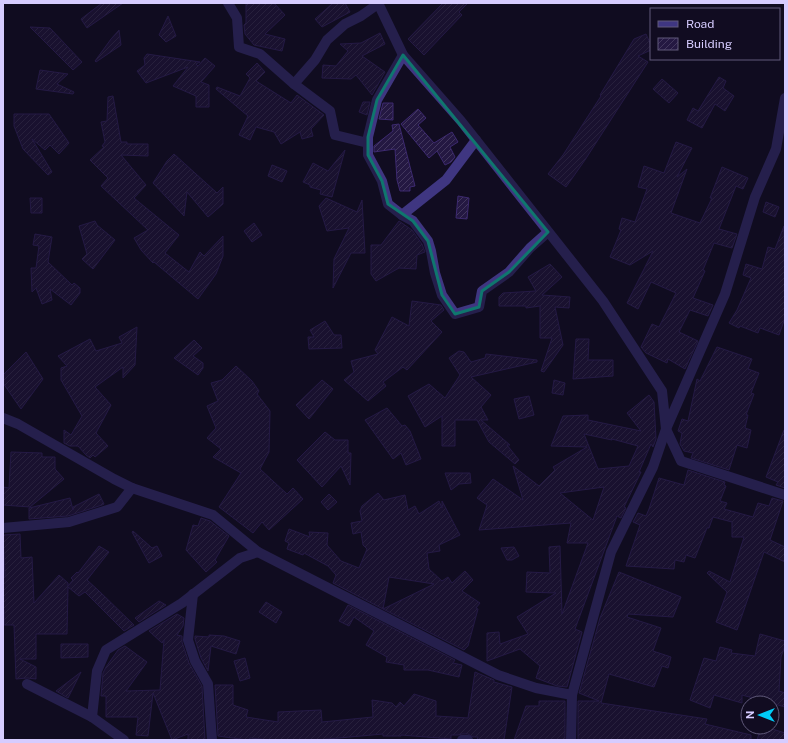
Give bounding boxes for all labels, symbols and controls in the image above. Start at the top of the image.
legend [650,8,780,60]
text: Road [686,17,714,31]
text: Building [686,37,732,51]
north arrow [740,695,780,735]
text: N [744,711,756,719]

